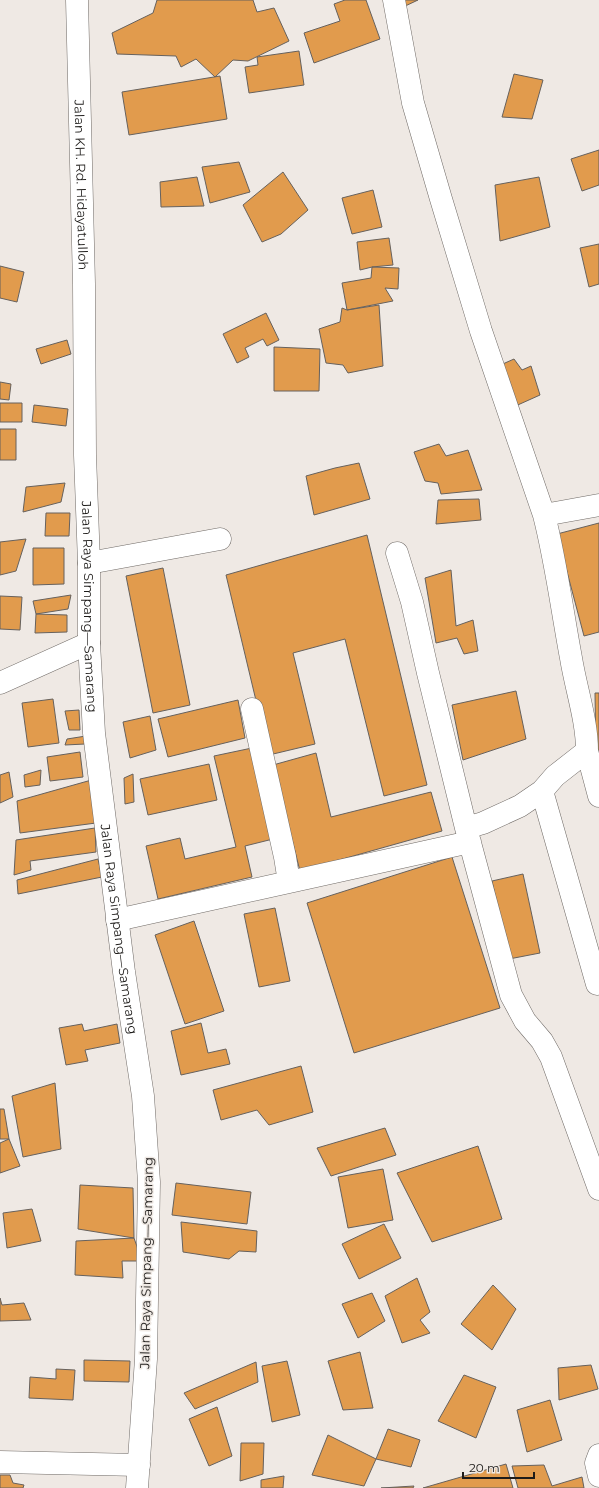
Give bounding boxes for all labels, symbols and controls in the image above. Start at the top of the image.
street label: Jalan KH. Rd. Hidayatulloh [71,98,92,270]
street label: Jalan Raya Simpang—Samarang [79,500,101,713]
street label: Jalan Raya Simpang—Samarang [97,822,141,1035]
street label: Jalan Raya Simpang—Samarang [136,1157,156,1370]
scale bar [463,1454,534,1480]
text: 20 m [469,1460,500,1475]

